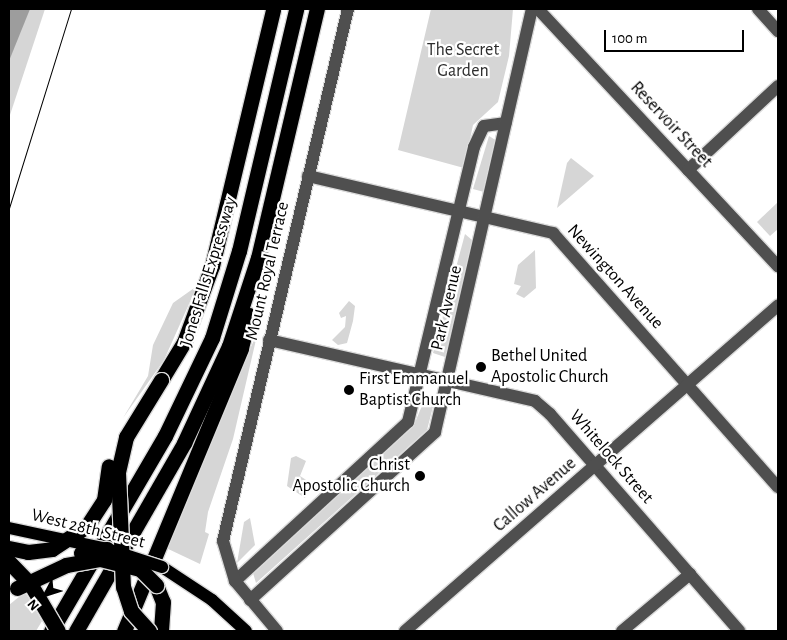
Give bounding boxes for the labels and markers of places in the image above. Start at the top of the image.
place label: Bethel United Apostolic Church [491,346,609,388]
marker: Bethel United Apostolic Church [475,361,487,373]
place label: First Emmanuel Baptist Church [359,369,469,412]
marker: First Emmanuel Baptist Church [343,384,355,396]
place label: Christ Apostolic Church [292,455,410,498]
marker: Christ Apostolic Church [414,470,426,482]

